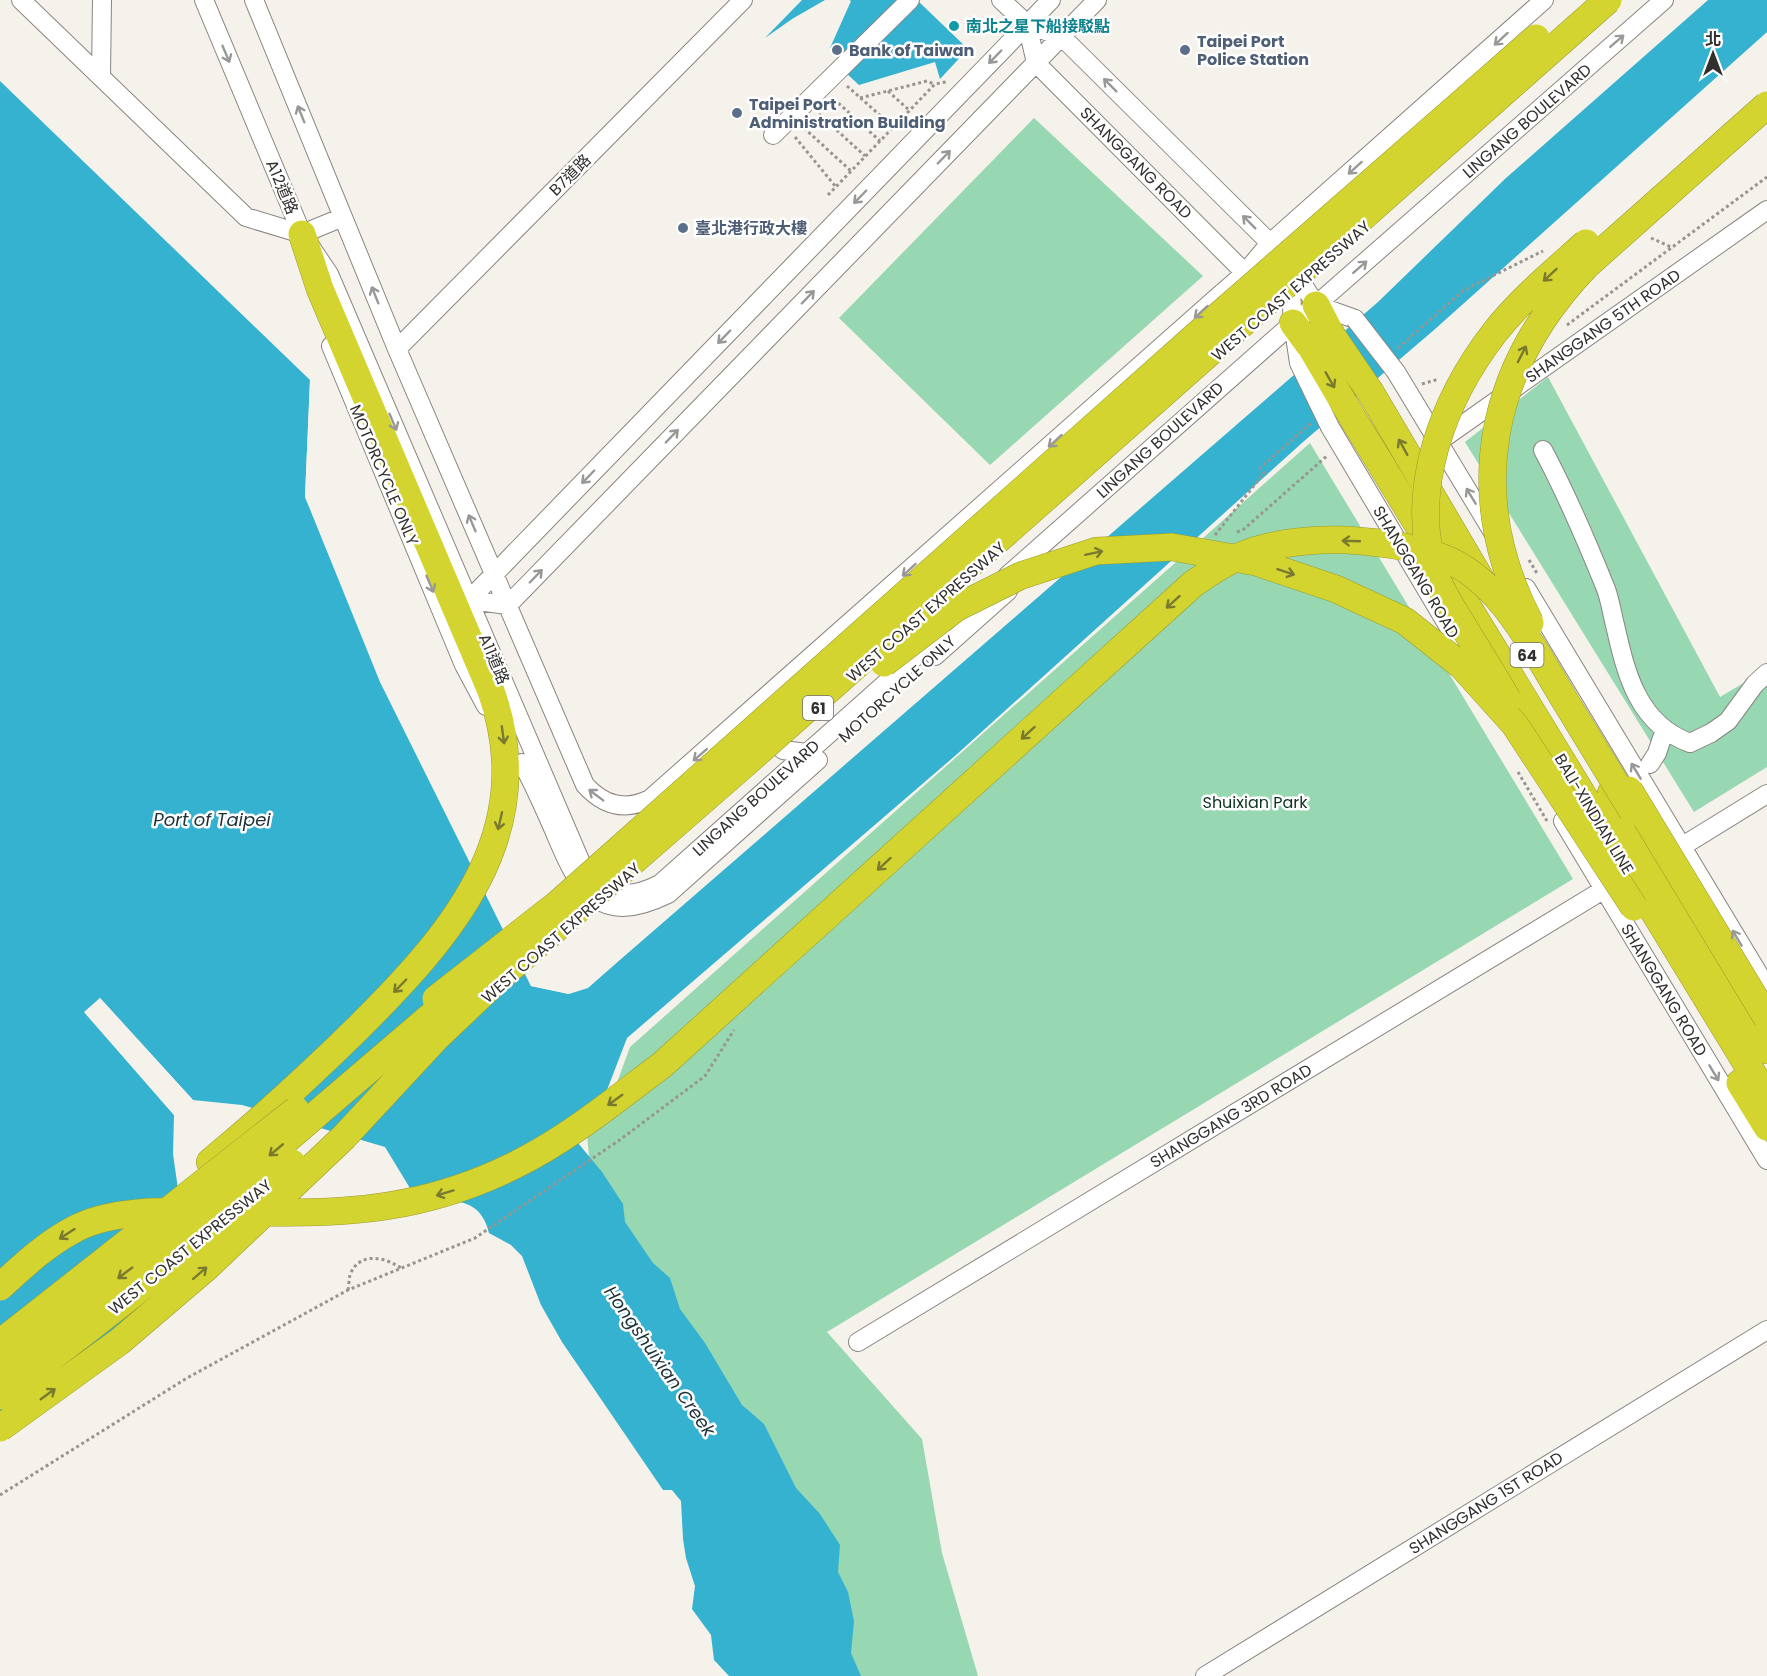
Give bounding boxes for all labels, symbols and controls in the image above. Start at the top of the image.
place label: 南北之星下船接駁點 [966,15,1110,38]
marker: 南北之星下船接駁點 [947,19,961,33]
north arrow [1683,24,1743,84]
text: 北 [1705,28,1721,51]
place label: Taipei Port Police Station [1197,30,1309,71]
one-way arrow [1494,32,1509,46]
one-way arrow [1609,35,1625,48]
place label: Bank of Taiwan [849,39,974,62]
marker: Bank of Taiwan [830,43,844,57]
marker: Taipei Port Police Station [1178,43,1192,57]
one-way arrow [222,45,233,63]
one-way arrow [988,50,1002,65]
street label: LINGANG BOULEVARD [1457,58,1597,184]
one-way arrow [1103,77,1117,92]
place label: Taipei Port Administration Building [749,93,946,134]
street label: SHANGGANG ROAD [1075,102,1197,224]
one-way arrow [295,106,306,124]
marker: Taipei Port Administration Building [730,106,744,120]
street label: B7道路 [544,149,596,201]
one-way arrow [937,150,952,165]
street label: A12道路 [260,156,304,218]
one-way arrow [1348,161,1363,175]
one-way arrow [852,190,867,205]
one-way arrow [1241,214,1256,229]
street label: WEST COAST EXPRESSWAY [1206,215,1376,367]
place label: 臺北港行政大樓 [695,217,807,240]
marker: 臺北港行政大樓 [676,221,690,235]
one-way arrow [1352,260,1367,274]
street label: SHANGGANG 5TH ROAD [1521,264,1685,388]
one-way arrow [1543,268,1558,282]
one-way arrow [369,286,380,305]
one-way arrow [801,289,816,304]
one-way arrow [1194,305,1209,319]
one-way arrow [717,330,731,345]
one-way arrow [1517,346,1528,364]
one-way arrow [1325,371,1337,388]
street label: LINGANG BOULEVARD [1091,377,1229,503]
street label: MOTORCYCLE ONLY [344,401,424,550]
one-way arrow [388,413,399,431]
one-way arrow [665,429,680,444]
one-way arrow [1048,434,1063,448]
one-way arrow [1397,438,1408,456]
one-way arrow [581,470,595,485]
one-way arrow [1464,488,1476,505]
street label: SHANGGANG ROAD [1367,502,1465,642]
one-way arrow [466,515,477,533]
one-way arrow [1342,535,1362,546]
street label: WEST COAST EXPRESSWAY [841,536,1011,688]
one-way arrow [1084,546,1103,558]
one-way arrow [902,563,917,577]
one-way arrow [1276,567,1295,578]
one-way arrow [529,569,543,584]
one-way arrow [425,574,436,592]
one-way arrow [1166,595,1181,609]
street label: A11道路 [473,630,515,688]
street label: MOTORCYCLE ONLY [833,630,961,748]
road number: 64 [1510,643,1544,667]
road number: 61 [803,696,833,720]
one-way arrow [498,724,509,744]
one-way arrow [1021,726,1036,740]
street label: LINGANG BOULEVARD [687,735,825,861]
one-way arrow [693,748,708,762]
street label: BALI-XINDIAN LINE [1549,749,1639,879]
one-way arrow [1630,763,1642,780]
one-way arrow [589,788,605,801]
park label: Shuixian Park [1202,791,1308,814]
water label: Port of Taipei [153,807,271,832]
one-way arrow [493,811,505,830]
street label: WEST COAST EXPRESSWAY [476,857,646,1009]
one-way arrow [877,857,892,871]
street label: SHANGGANG ROAD [1615,920,1713,1060]
one-way arrow [1730,930,1742,947]
one-way arrow [392,978,407,993]
street label: SHANGGANG 3RD ROAD [1146,1058,1316,1174]
one-way arrow [1709,1064,1721,1081]
one-way arrow [607,1094,623,1106]
one-way arrow [268,1143,284,1156]
street label: WEST COAST EXPRESSWAY [103,1173,277,1320]
one-way arrow [436,1188,455,1199]
one-way arrow [59,1228,75,1240]
one-way arrow [117,1266,133,1279]
one-way arrow [192,1266,207,1280]
water label: Hongshuixian Creek [598,1281,722,1442]
one-way arrow [39,1388,55,1400]
street label: SHANGGANG 1ST ROAD [1404,1446,1568,1560]

